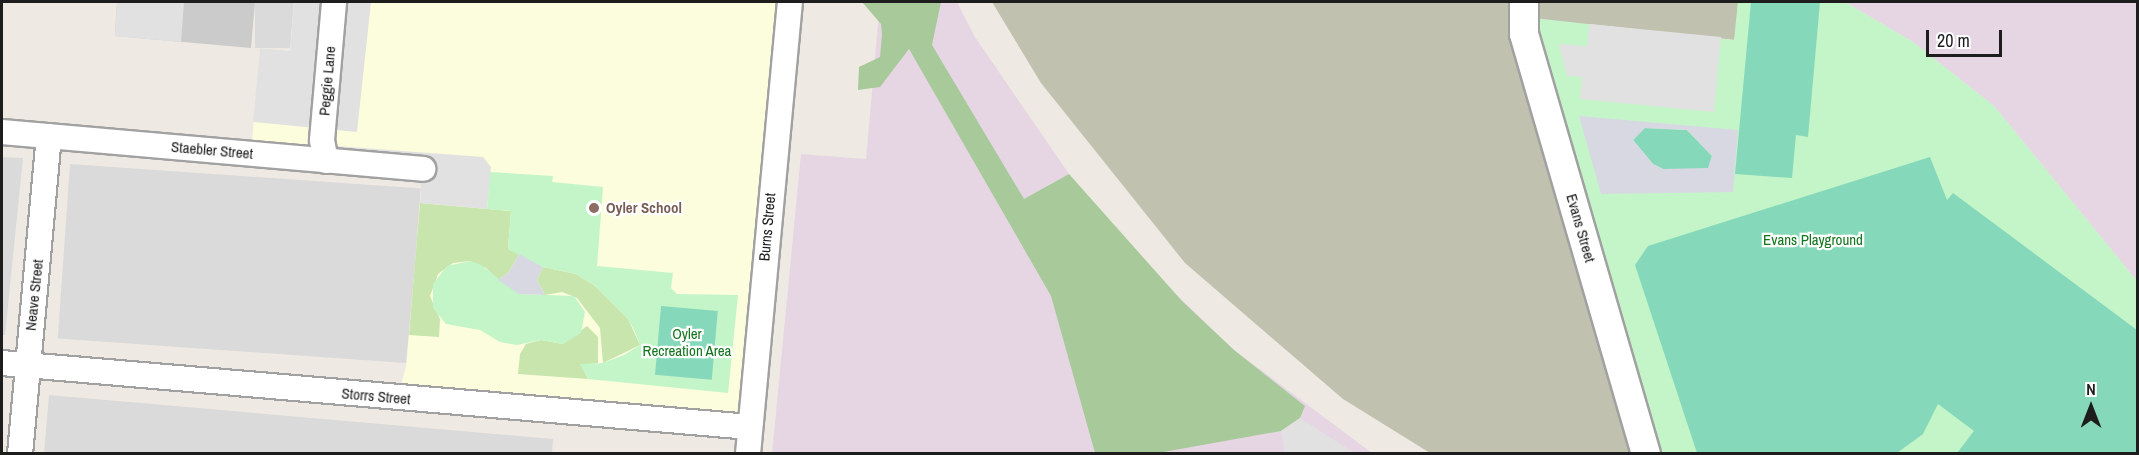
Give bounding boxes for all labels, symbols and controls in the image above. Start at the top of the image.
scale bar [1929,18,2006,56]
text: 20 m [1937,28,1970,53]
street label: Peggie Lane [315,45,339,117]
street label: Staebler Street [170,137,254,163]
street label: Burns Street [755,192,779,262]
street label: Evans Street [1563,192,1599,264]
place label: Oyler School [606,199,682,217]
marker: Oyler School [587,201,601,215]
park label: Evans Playground [1763,231,1863,249]
street label: Neave Street [21,258,47,332]
park label: Oyler Recreation Area [642,324,732,359]
north arrow [2061,377,2121,437]
text: N [2086,378,2096,400]
street label: Storrs Street [341,384,411,408]

